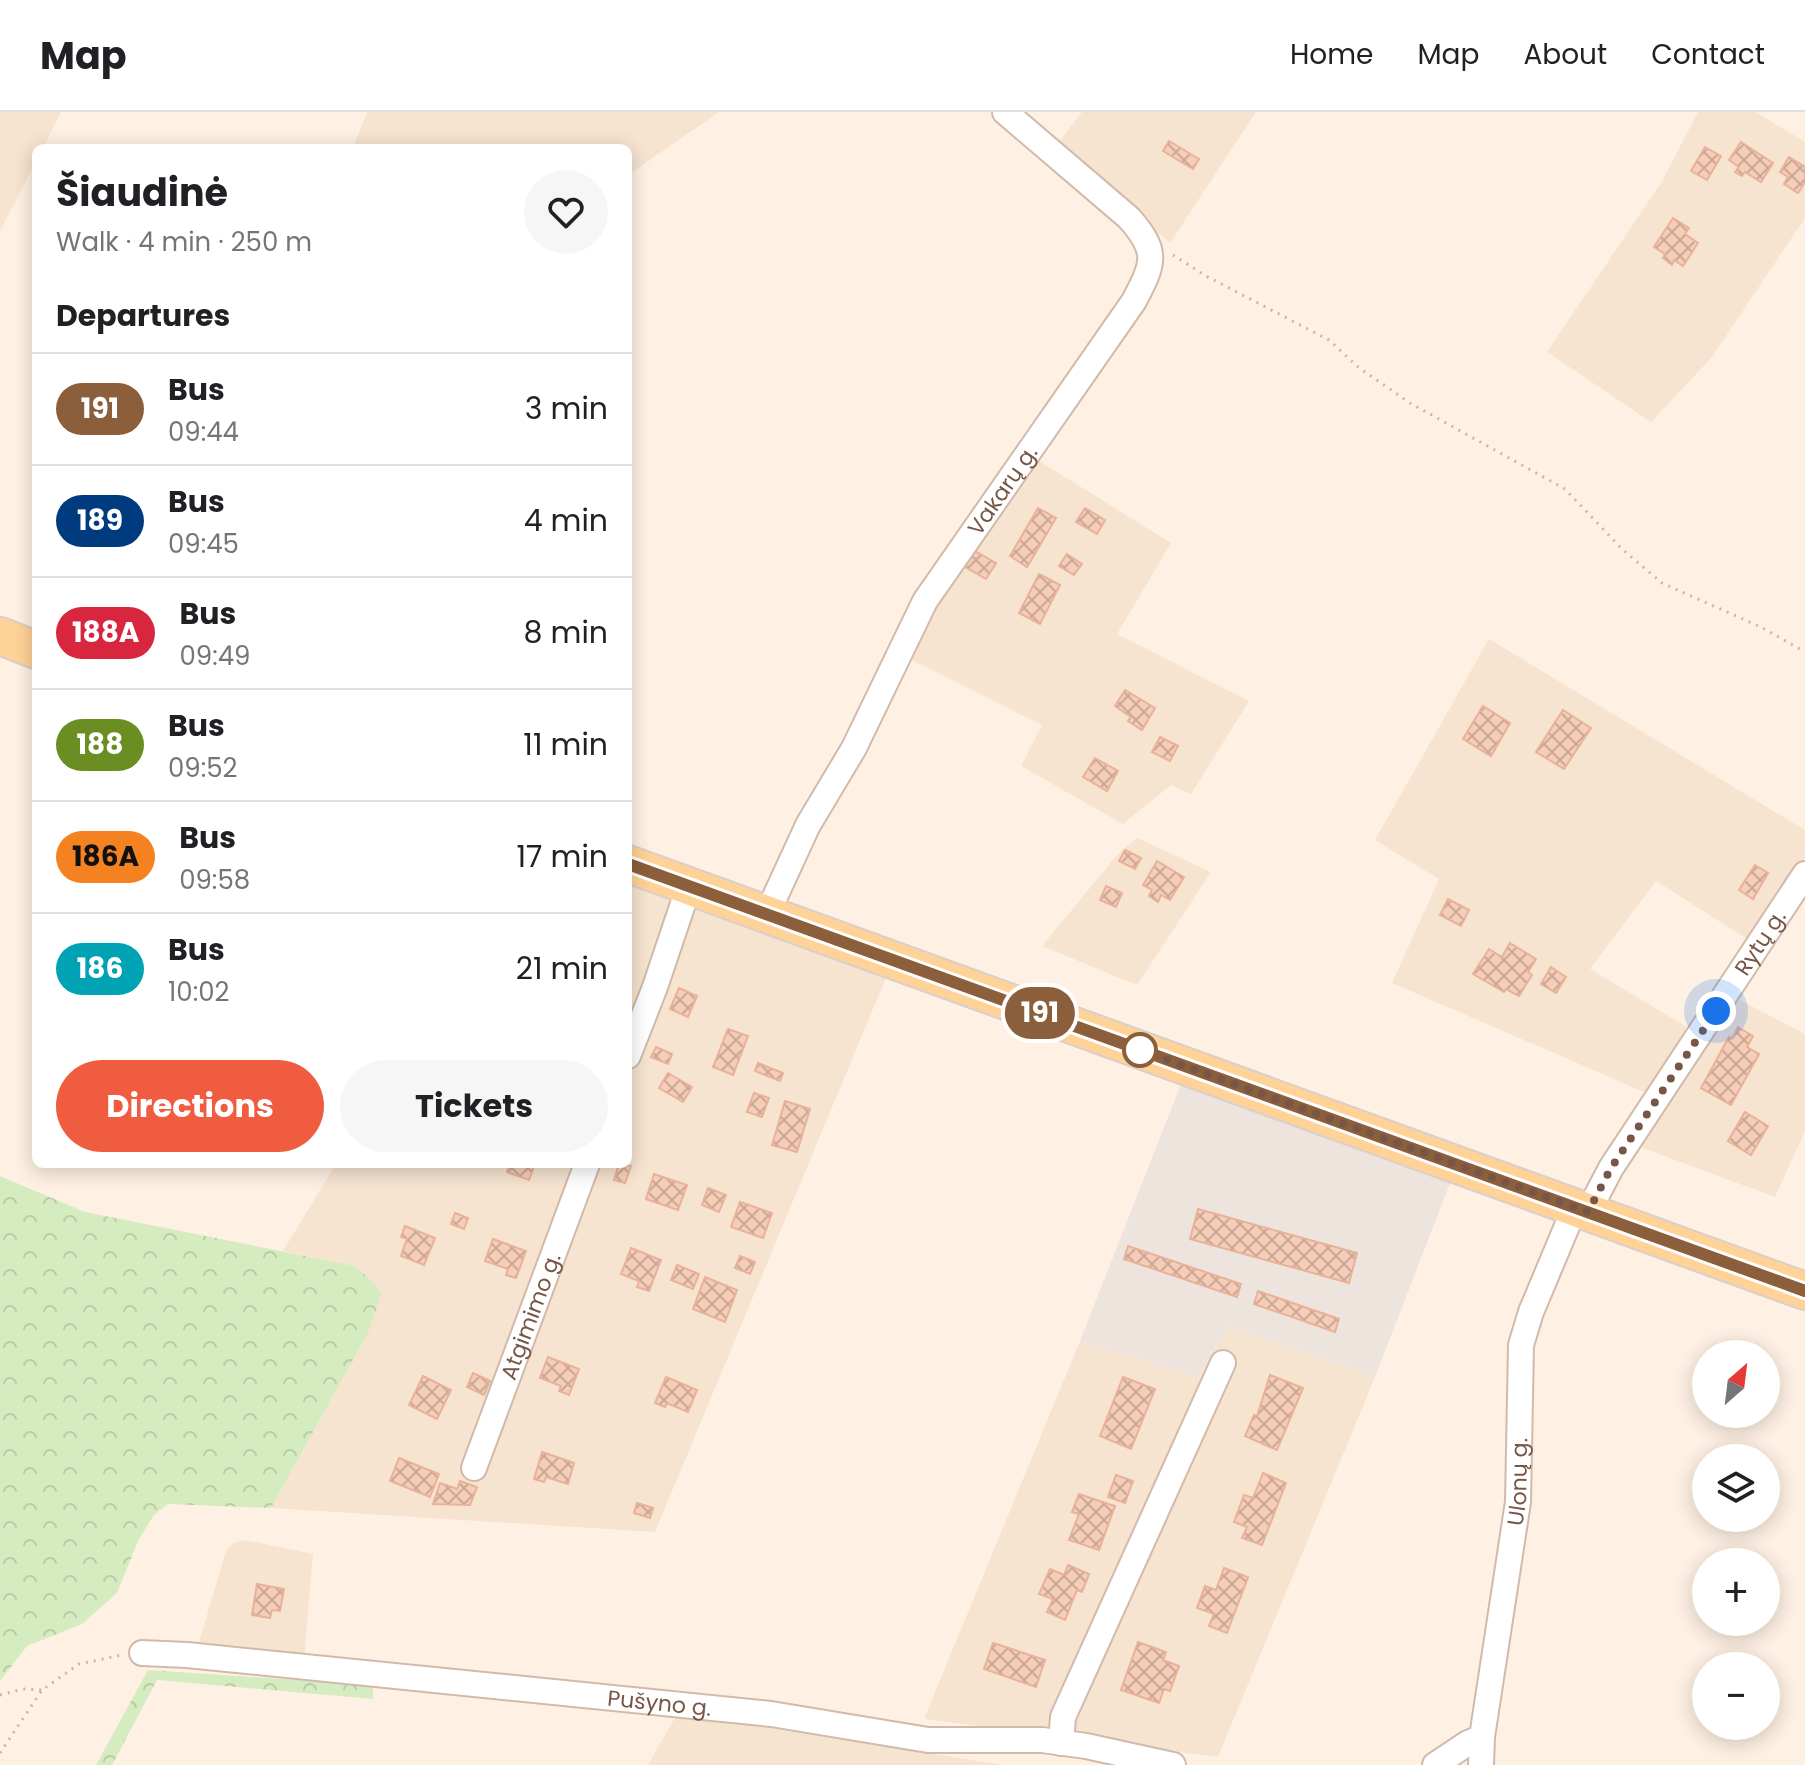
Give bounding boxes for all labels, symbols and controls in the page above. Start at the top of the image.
text: Map [40,29,127,82]
text: Home [1290,35,1373,74]
text: Map [1417,35,1479,74]
text: About [1523,35,1607,74]
text: Contact [1651,35,1765,74]
text: Šiaudinė [56,166,228,219]
button: heart [524,170,608,254]
text: Walk · 4 min · 250 m [56,224,312,260]
text: Departures [56,294,230,337]
text: Bus [168,368,225,411]
text: 3 min [525,387,608,430]
text: 191 [81,389,119,428]
text: 09:44 [168,414,239,450]
street label: Vakarų g. [960,439,1045,542]
text: Bus [168,480,225,523]
text: 4 min [524,499,608,542]
text: 189 [77,501,123,540]
text: 09:45 [168,526,239,562]
text: Bus [179,592,236,635]
text: 8 min [524,611,608,654]
text: 188A [72,613,139,652]
text: 09:49 [179,638,250,674]
text: Bus [168,704,225,747]
text: 11 min [523,723,608,766]
text: 188 [77,725,123,764]
text: 09:52 [168,750,238,786]
text: Bus [179,816,236,859]
text: 17 min [517,835,608,878]
text: 186A [72,837,139,876]
text: 09:58 [179,862,250,898]
street label: Rytų g. [1727,904,1793,982]
text: Bus [168,928,225,971]
text: 21 min [516,947,608,990]
text: 186 [77,949,123,988]
text: 10:02 [168,974,229,1010]
line badge: 191 [994,987,1086,1039]
your location [1696,991,1736,1031]
text: 191 [1021,993,1059,1032]
unlabelled marker [1123,1033,1157,1067]
button: Directions [56,1060,324,1152]
button: Tickets [340,1060,608,1152]
street label: Atgimimo g. [493,1248,569,1384]
north arrow [1692,1340,1780,1428]
map controls [1692,1340,1780,1740]
street label: Ulonų g. [1500,1438,1535,1528]
button: layers [1692,1444,1780,1532]
button: + [1692,1548,1780,1636]
button: − [1692,1652,1780,1740]
street label: Pušyno g. [606,1683,713,1724]

